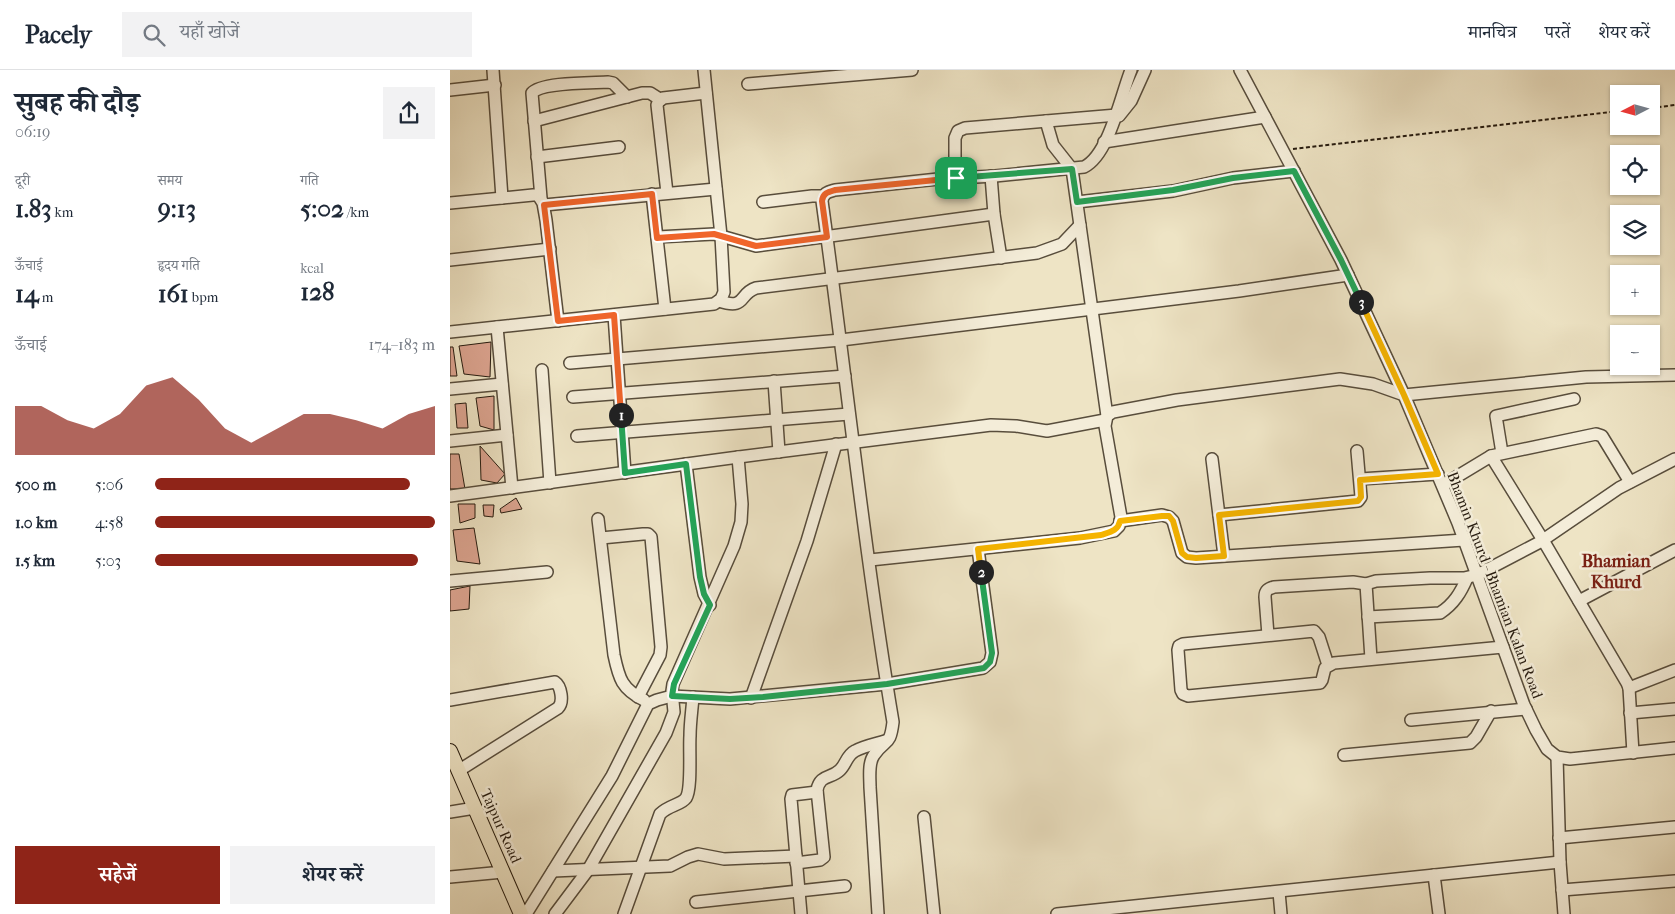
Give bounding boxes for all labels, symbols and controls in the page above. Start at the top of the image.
search box [122,12,472,57]
text: Pacely [25,21,92,49]
icon: search [140,21,168,49]
text: यहाँ खोजें [180,21,239,43]
text: मानचित्र [1468,22,1517,43]
text: परतें [1545,22,1570,43]
text: शेयर करें [1598,22,1650,43]
north arrow [1610,85,1660,135]
map controls [1610,85,1660,375]
text: सुबह की दौड़ [15,86,140,119]
button: share [383,87,435,139]
text: 06:19 [15,122,50,141]
button: locate [1610,145,1660,195]
pin [935,157,977,199]
icon: arrive [942,164,970,192]
text: दूरी [15,172,30,189]
text: समय [158,172,182,189]
text: गति [300,172,319,189]
text: 1.83 [15,194,52,223]
text: 9:13 [158,194,196,223]
text: 5:02 [300,194,344,223]
text: km [52,204,73,221]
text: /km [344,204,369,221]
button: layers [1610,205,1660,255]
text: ऊँचाई [15,257,43,274]
text: हृदय गति [158,257,200,274]
text: kcal [300,260,324,277]
button: + [1610,265,1660,315]
text: 128 [300,277,335,306]
text: 14 [15,279,39,308]
text: 161 [158,279,189,308]
text: m [39,289,53,306]
text: bpm [189,289,218,306]
pin: 3 [1348,290,1374,314]
text: 3 [1359,294,1364,311]
button: − [1610,325,1660,375]
text: ऊँचाई [15,335,47,354]
text: 174–183 m [369,335,435,354]
pin: 1 [608,402,634,428]
text: 1 [619,407,624,424]
street label: Bhamin Khurd - Bhamian Kalan Road [1443,469,1547,702]
text: 500 m [15,475,56,494]
text: 5:06 [95,475,123,494]
text: 1.0 km [15,513,58,532]
text: 4:58 [95,513,123,532]
text: 1.5 km [15,551,55,570]
text: 5:03 [95,551,121,570]
district label: Bhamian Khurd [1581,551,1651,593]
pin: 2 [968,560,994,584]
text: 2 [978,564,985,581]
street label: Tajpur Road [477,786,526,867]
button: सहेजें [15,846,220,904]
button: शेयर करें [230,846,435,904]

